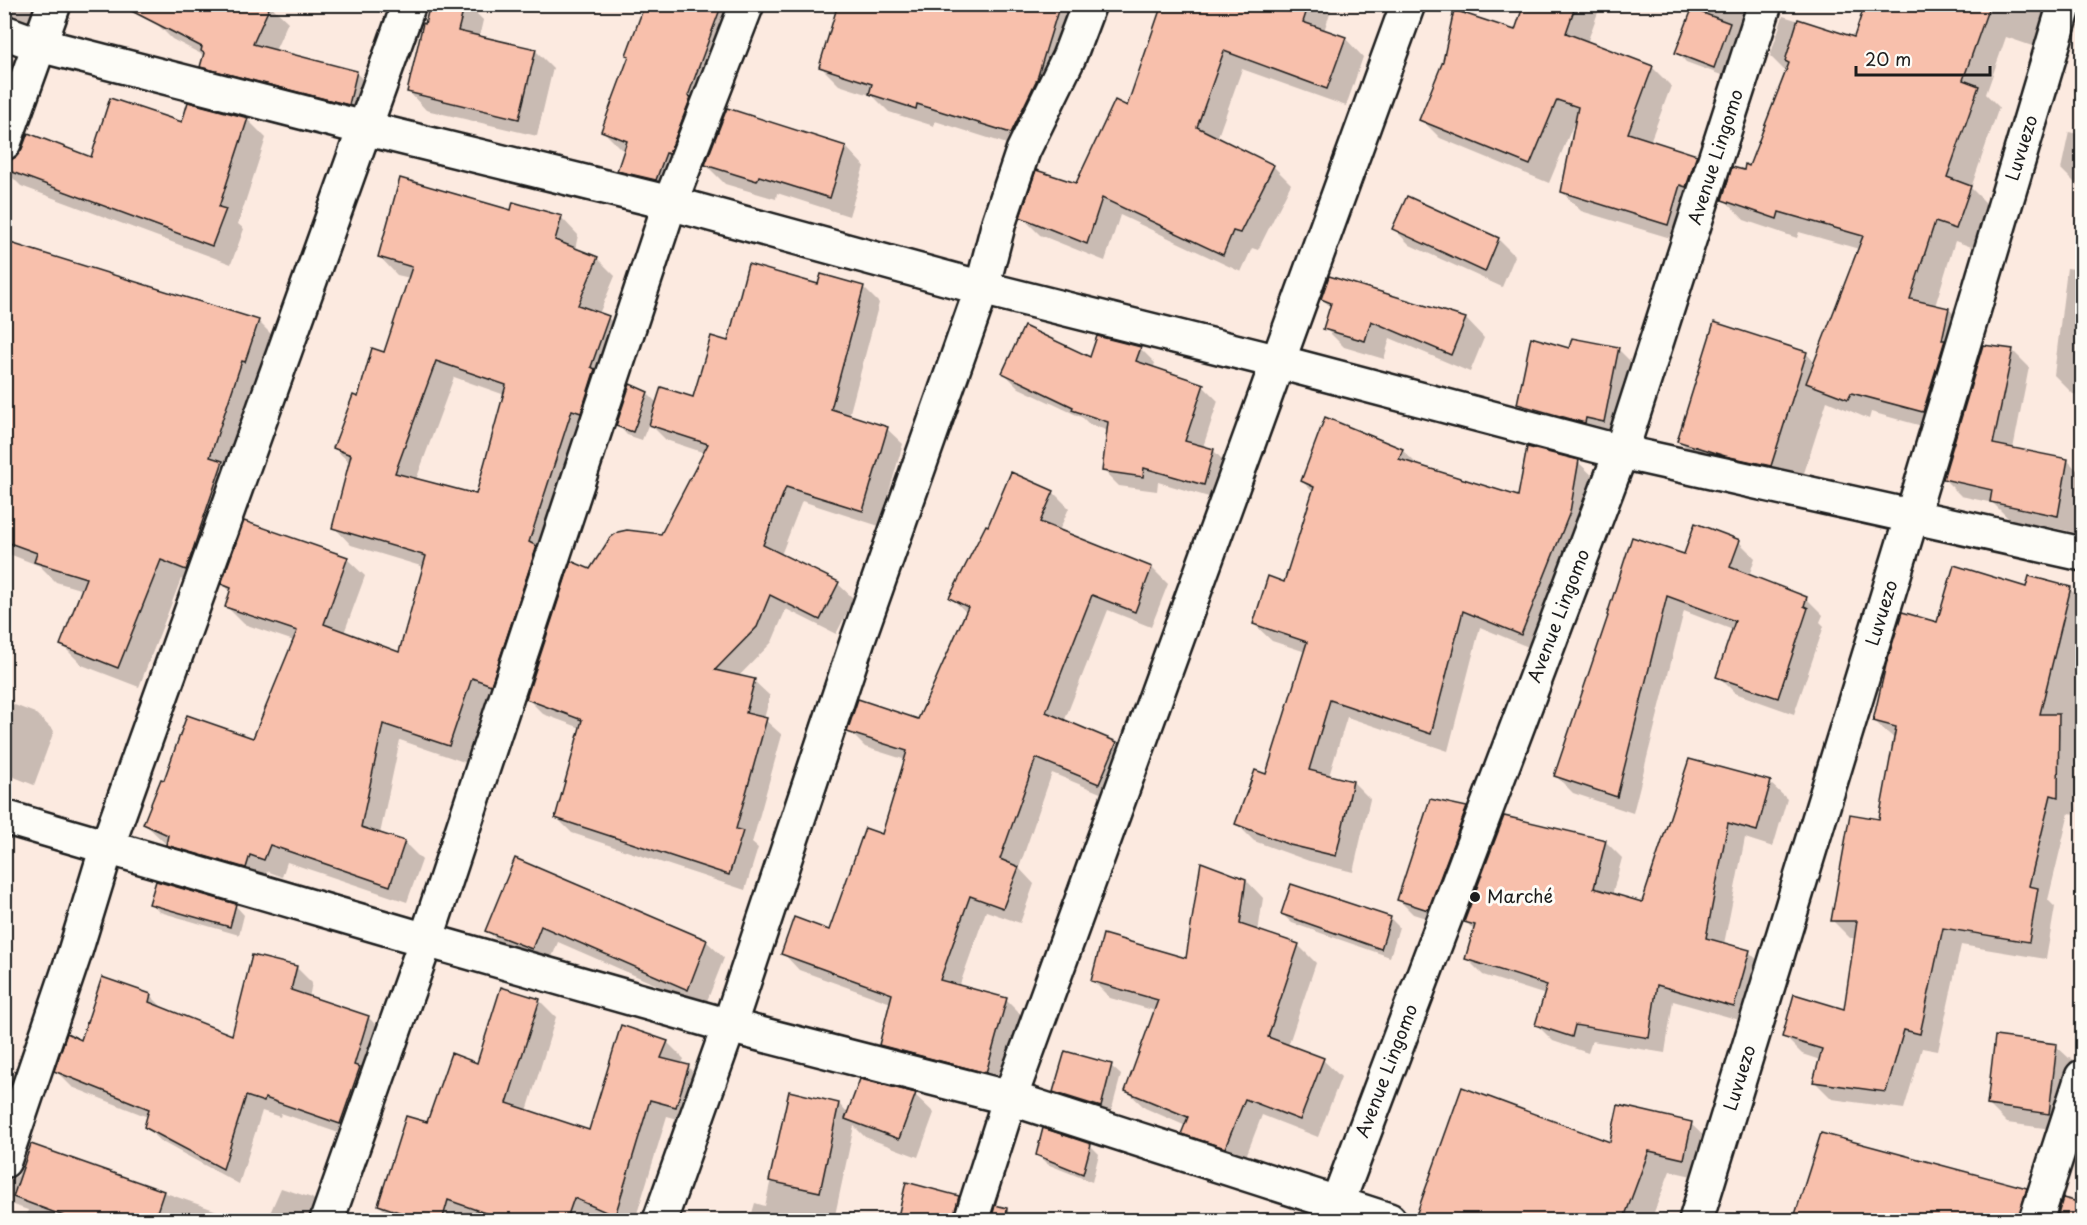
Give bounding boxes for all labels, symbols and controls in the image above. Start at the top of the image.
scale bar [1856,39,1990,77]
text: 20 m [1865,45,1911,72]
street label: Avenue Lingomo [1680,85,1749,228]
street label: Luvuezo [1998,111,2043,184]
street label: Avenue Lingomo [1520,545,1595,686]
street label: Luvuezo [1858,576,1903,649]
place label: Marché [1487,882,1553,909]
marker: Marché [1468,890,1482,904]
street label: Avenue Lingomo [1348,1000,1423,1141]
street label: Luvuezo [1716,1041,1761,1114]

